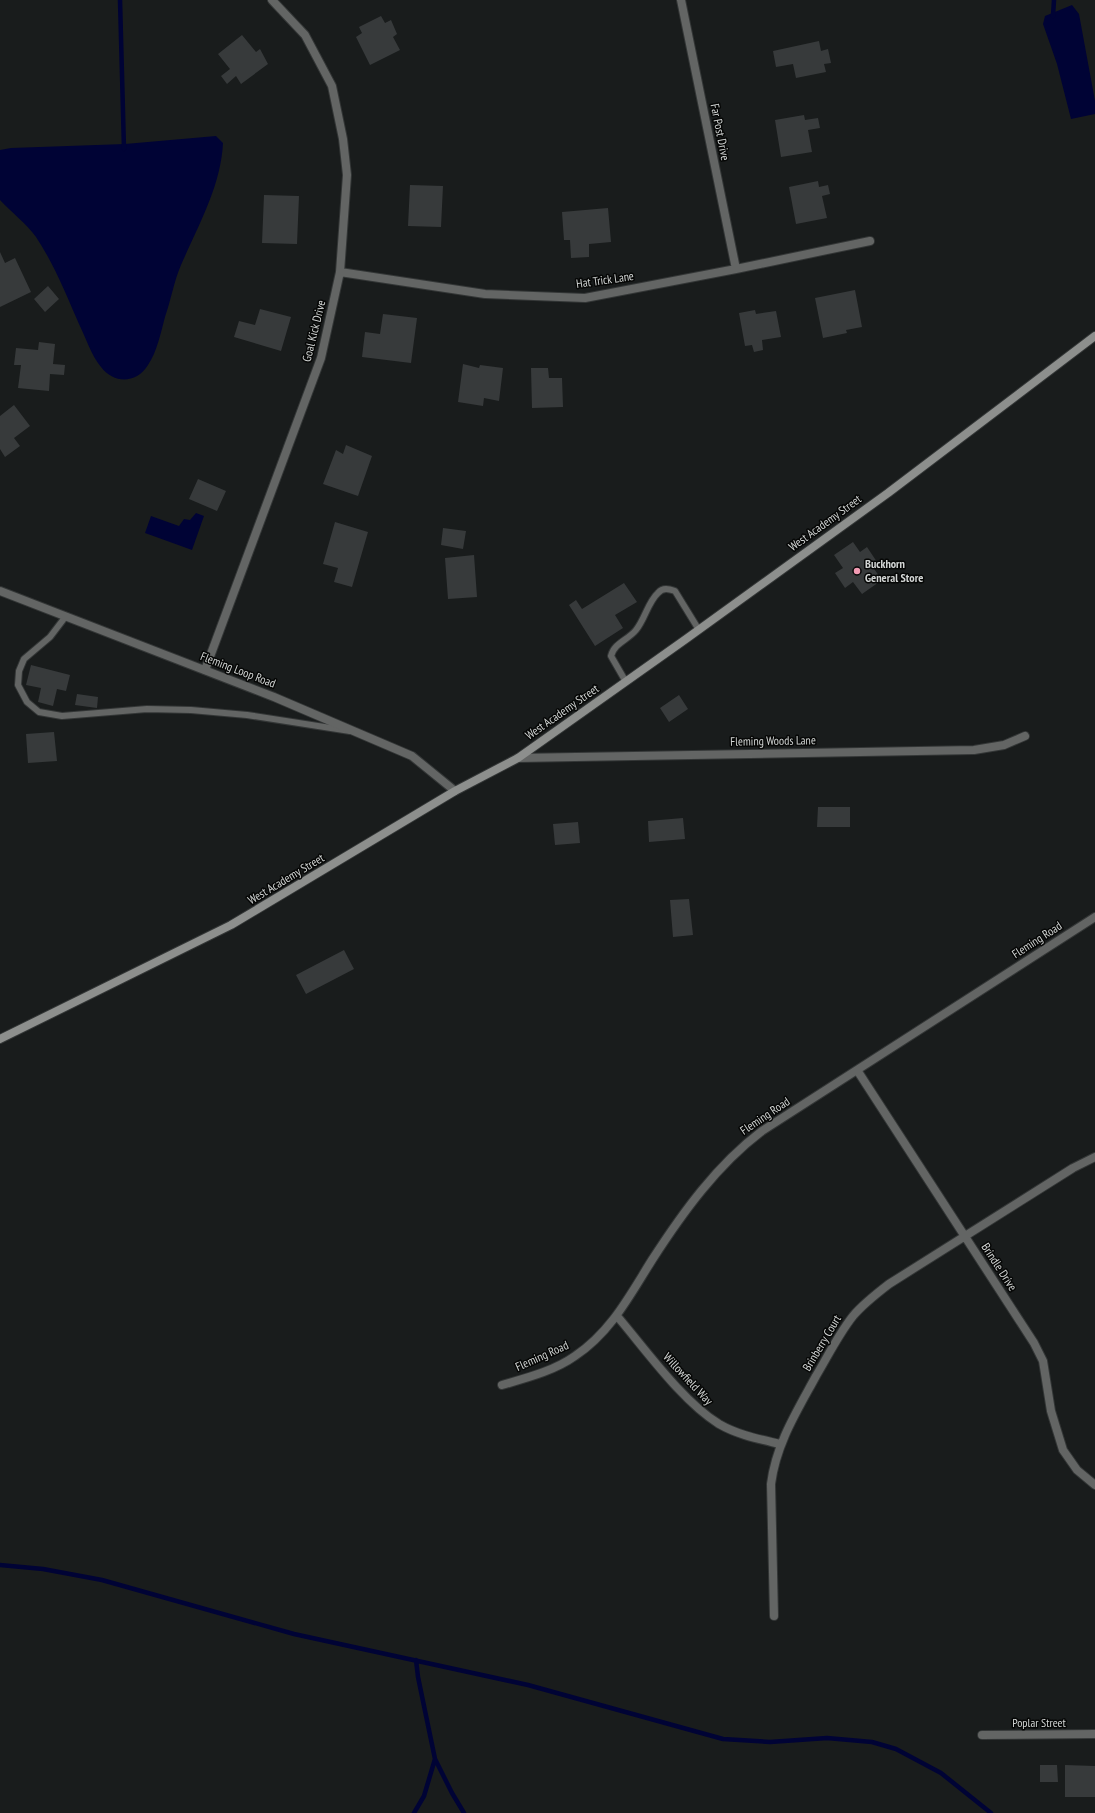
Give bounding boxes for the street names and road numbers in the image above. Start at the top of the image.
street label: Far Post Drive [708,102,733,162]
street label: Hat Trick Lane [575,268,635,291]
street label: Goal Kick Drive [299,299,328,363]
street label: West Academy Street [785,491,865,554]
street label: Fleming Loop Road [199,648,278,691]
street label: West Academy Street [522,680,602,742]
street label: Fleming Woods Lane [730,732,816,749]
street label: West Academy Street [245,850,327,907]
street label: Fleming Road [1009,918,1065,961]
street label: Fleming Road [737,1094,792,1138]
street label: Brindle Drive [978,1240,1020,1294]
street label: Brinberry Court [799,1311,845,1373]
street label: Fleming Road [513,1337,571,1374]
street label: Willowfield Way [660,1349,717,1408]
street label: Poplar Street [1012,1715,1067,1730]

